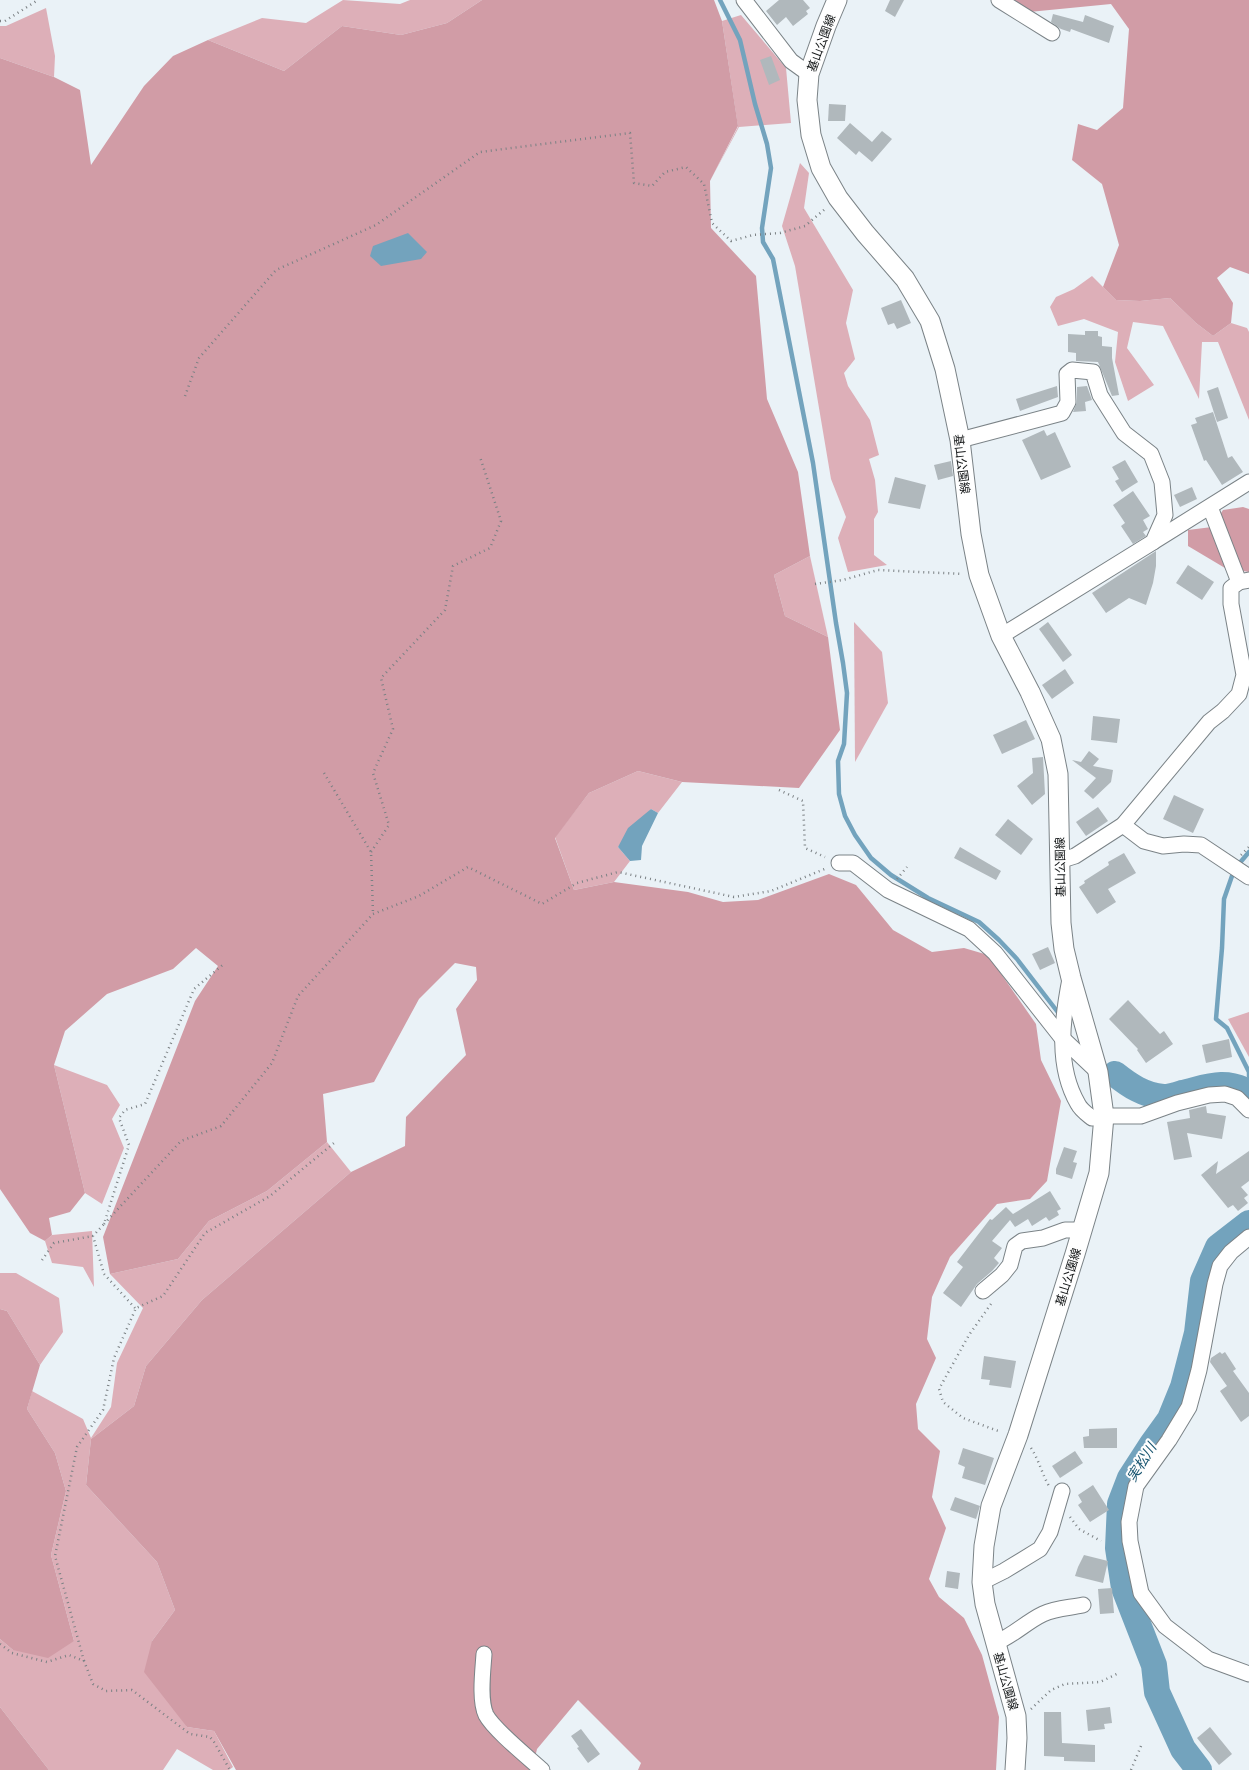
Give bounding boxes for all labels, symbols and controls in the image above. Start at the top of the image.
street label: 基山公園線 [804,12,838,74]
street label: 基山公園線 [951,433,973,495]
street label: 基山公園線 [1052,837,1068,897]
street label: 基山公園線 [1052,1246,1084,1308]
water label: 実松川 [1123,1438,1160,1484]
street label: 基山公園線 [991,1650,1021,1712]

